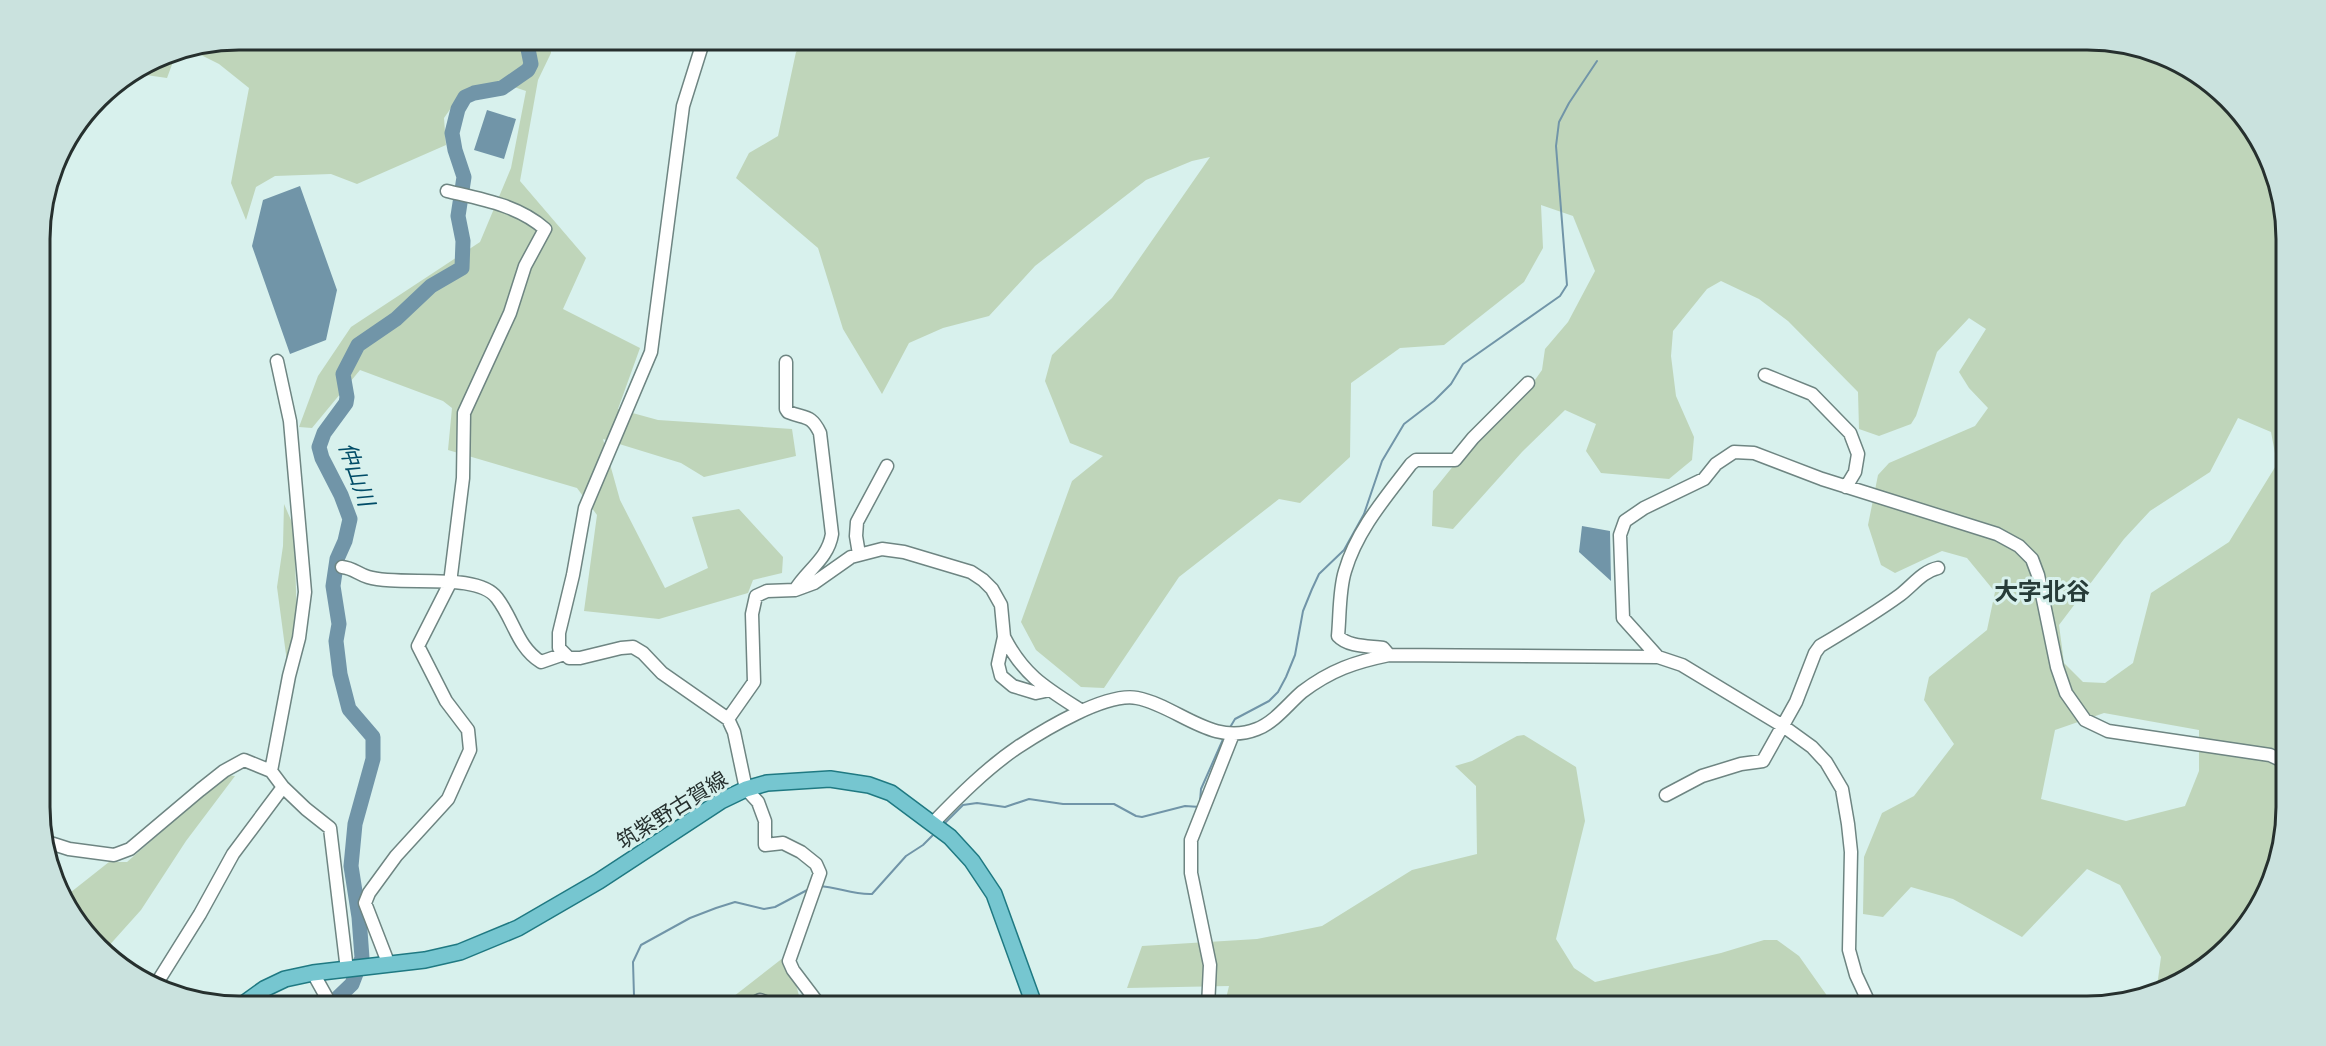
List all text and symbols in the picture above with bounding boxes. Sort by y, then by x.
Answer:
water label: 仲山川 [334,439,381,511]
district label: 大字北谷 [1994,577,2090,606]
street label: 筑紫野古賀線 [612,766,732,854]

